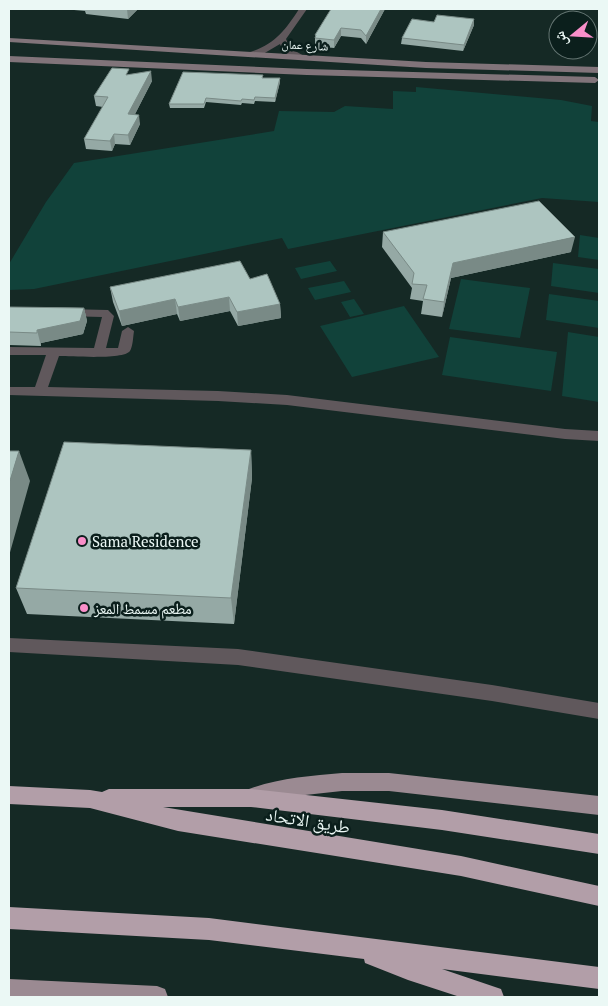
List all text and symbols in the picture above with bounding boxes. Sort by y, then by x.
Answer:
north arrow [548,10,598,60]
text: ش [549,29,571,49]
street label: شارع عمان [281,36,329,55]
place label: Sama Residence [92,531,199,551]
marker: Sama Residence [76,535,88,547]
place label: مطعم مسمط المعز [93,598,192,619]
marker: مطعم مسمط المعز [78,602,90,614]
street label: طريق الاتحاد [264,801,352,839]

